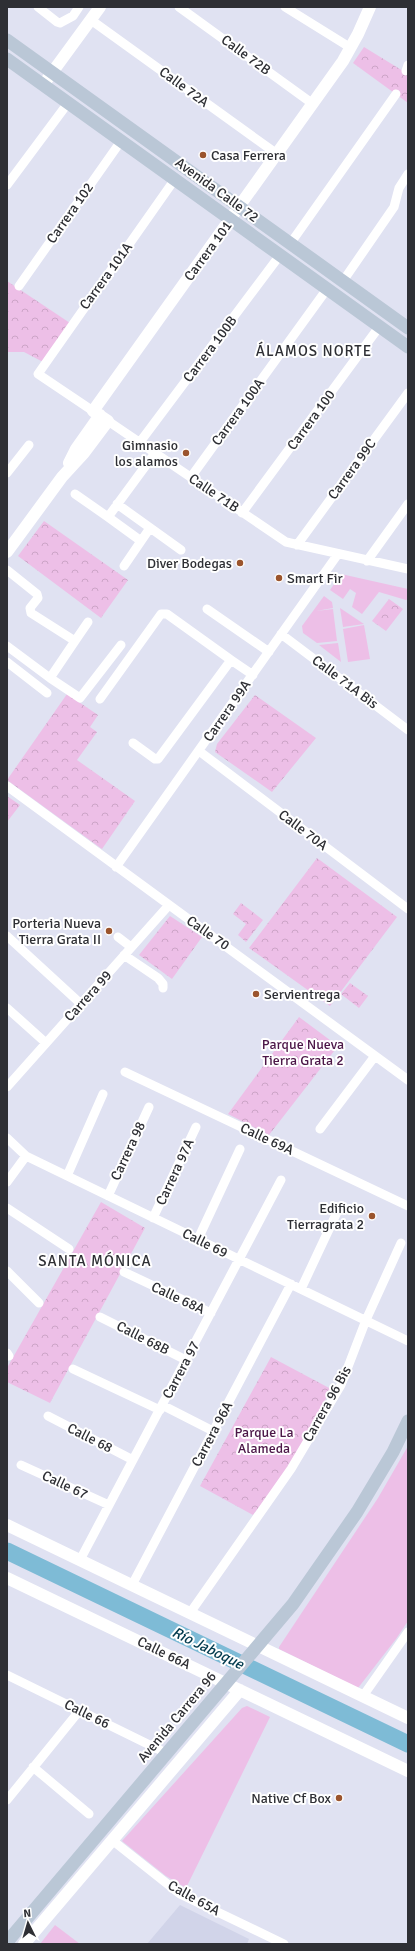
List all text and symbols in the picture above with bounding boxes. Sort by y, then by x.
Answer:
street label: Calle 72B [218,31,274,79]
street label: Calle 72A [156,63,212,111]
place label: Casa Ferrera [211,147,286,164]
marker: Casa Ferrera [198,150,208,160]
street label: Avenida Calle 72 [172,154,262,226]
street label: Carrera 102 [43,179,97,247]
street label: Carrera 101 [180,218,236,284]
street label: Carrera 101A [76,239,136,313]
street label: Carrera 100B [179,312,241,386]
district label: ÁLAMOS NORTE [256,341,372,360]
street label: Carrera 100A [208,375,268,449]
street label: Carrera 100 [283,387,339,453]
street label: Carrera 99C [324,435,380,503]
place label: Gimnasio los alamos [115,437,178,470]
marker: Gimnasio los alamos [181,448,191,458]
street label: Calle 71B [186,470,242,516]
place label: Diver Bodegas [147,555,232,572]
marker: Diver Bodegas [235,558,245,568]
place label: Smart Fir [287,570,344,587]
marker: Smart Fir [274,573,284,583]
street label: Calle 71A Bis [308,652,382,712]
street label: Carrera 99A [200,677,255,745]
street label: Calle 70A [275,806,331,854]
street label: Calle 70 [183,912,233,954]
place label: Porteria Nueva Tierra Grata II [12,915,101,948]
marker: Porteria Nueva Tierra Grata II [104,926,114,936]
street label: Carrera 99 [61,967,115,1025]
place label: Servientrega [264,986,340,1003]
marker: Servientrega [251,989,261,999]
park label: Parque Nueva Tierra Grata 2 [262,1036,344,1069]
street label: Carrera 98 [107,1119,149,1183]
street label: Calle 69A [238,1119,297,1159]
street label: Carrera 97A [152,1136,198,1208]
place label: Edificio Tierragrata 2 [287,1200,364,1233]
marker: Edificio Tierragrata 2 [367,1211,377,1221]
street label: Calle 69 [179,1225,231,1261]
district label: SANTA MÓNICA [38,1251,152,1270]
street label: Calle 68A [149,1278,208,1318]
street label: Calle 68B [114,1317,172,1359]
street label: Carrera 97 [159,1338,203,1402]
street label: Carrera 96 Bis [299,1363,355,1445]
street label: Carrera 96A [188,1398,236,1470]
street label: Calle 68 [64,1419,116,1457]
park label: Parque La Alameda [234,1424,294,1457]
street label: Calle 67 [39,1467,91,1503]
water label: Río Jaboque [169,1623,248,1674]
street label: Calle 66A [135,1633,194,1673]
street label: Avenida Carrera 96 [134,1668,220,1766]
street label: Calle 66 [61,1696,113,1732]
place label: Native Cf Box [251,1790,332,1807]
marker: Native Cf Box [334,1793,344,1803]
street label: Calle 65A [165,1877,223,1920]
north arrow [8,1903,48,1943]
text: N [23,1907,32,1920]

